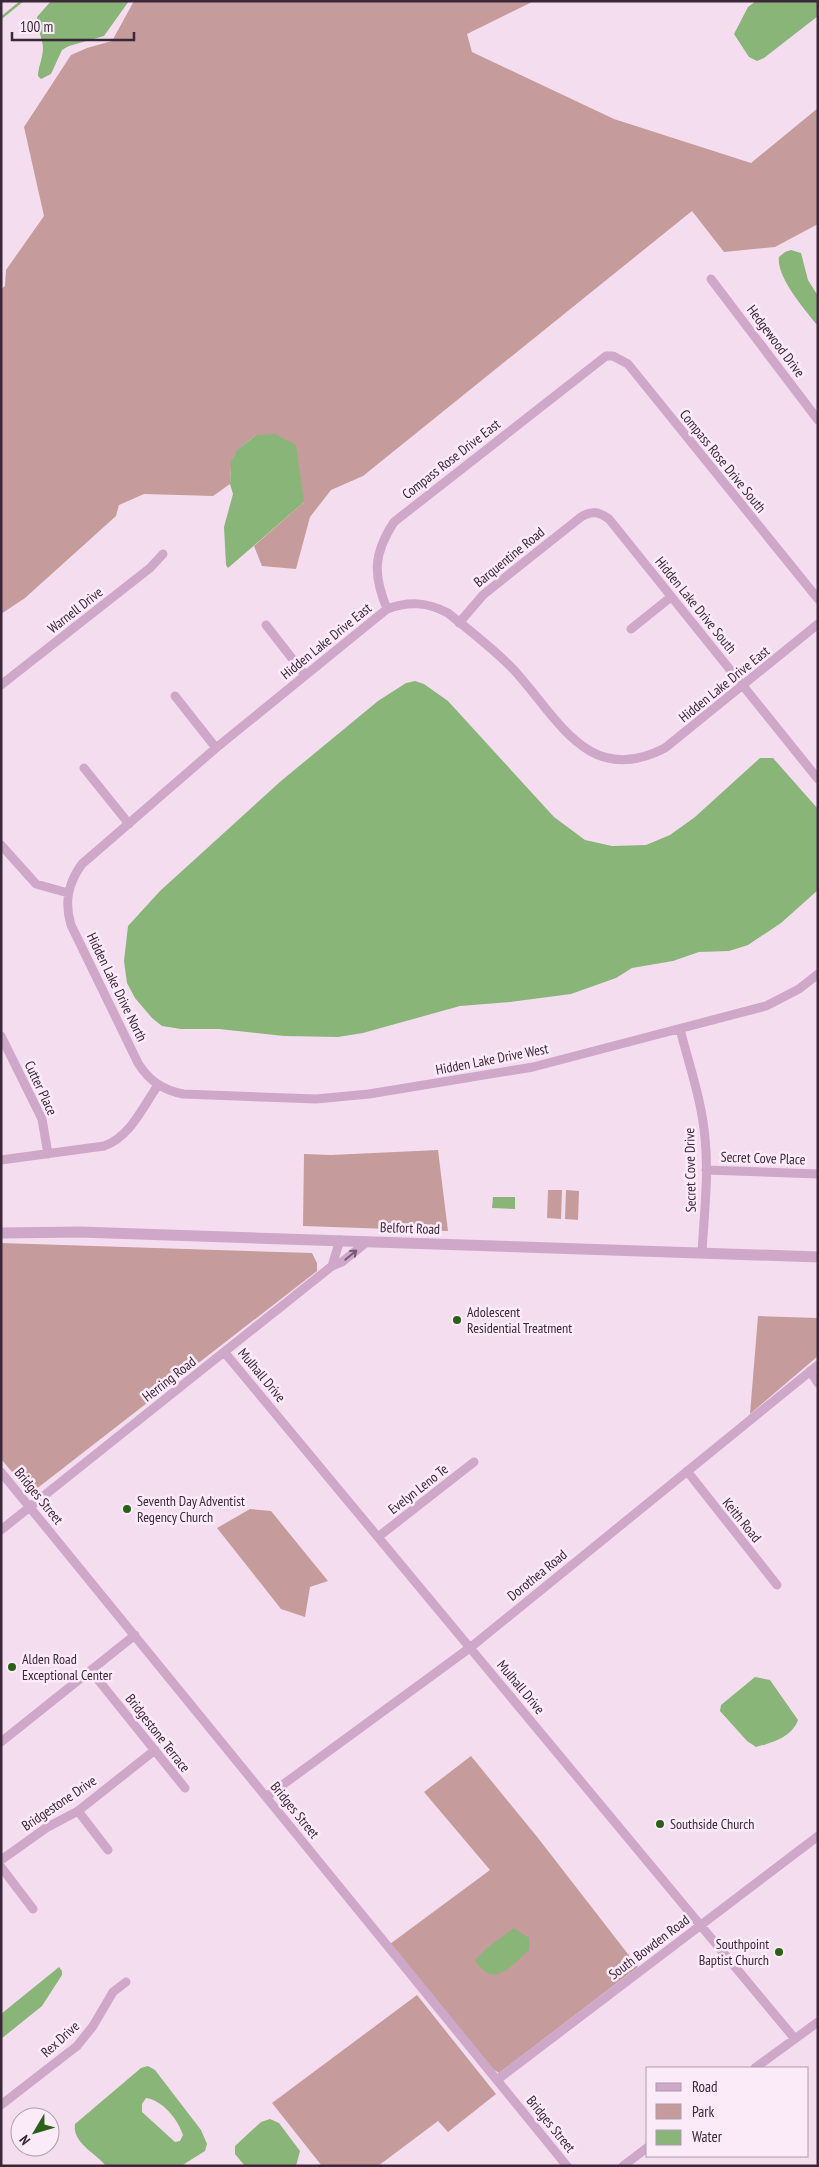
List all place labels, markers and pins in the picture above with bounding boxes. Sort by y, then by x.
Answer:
place label: Adolescent Residential Treatment [467,1303,572,1337]
marker: Adolescent Residential Treatment [451,1314,463,1326]
place label: Seventh Day Adventist Regency Church [137,1492,245,1526]
marker: Seventh Day Adventist Regency Church [121,1503,133,1515]
place label: Alden Road Exceptional Center [22,1650,113,1684]
marker: Alden Road Exceptional Center [6,1661,18,1673]
place label: Southside Church [670,1815,754,1833]
marker: Southside Church [654,1818,666,1830]
place label: Southpoint Baptist Church [699,1935,769,1969]
marker: Southpoint Baptist Church [773,1946,785,1958]

